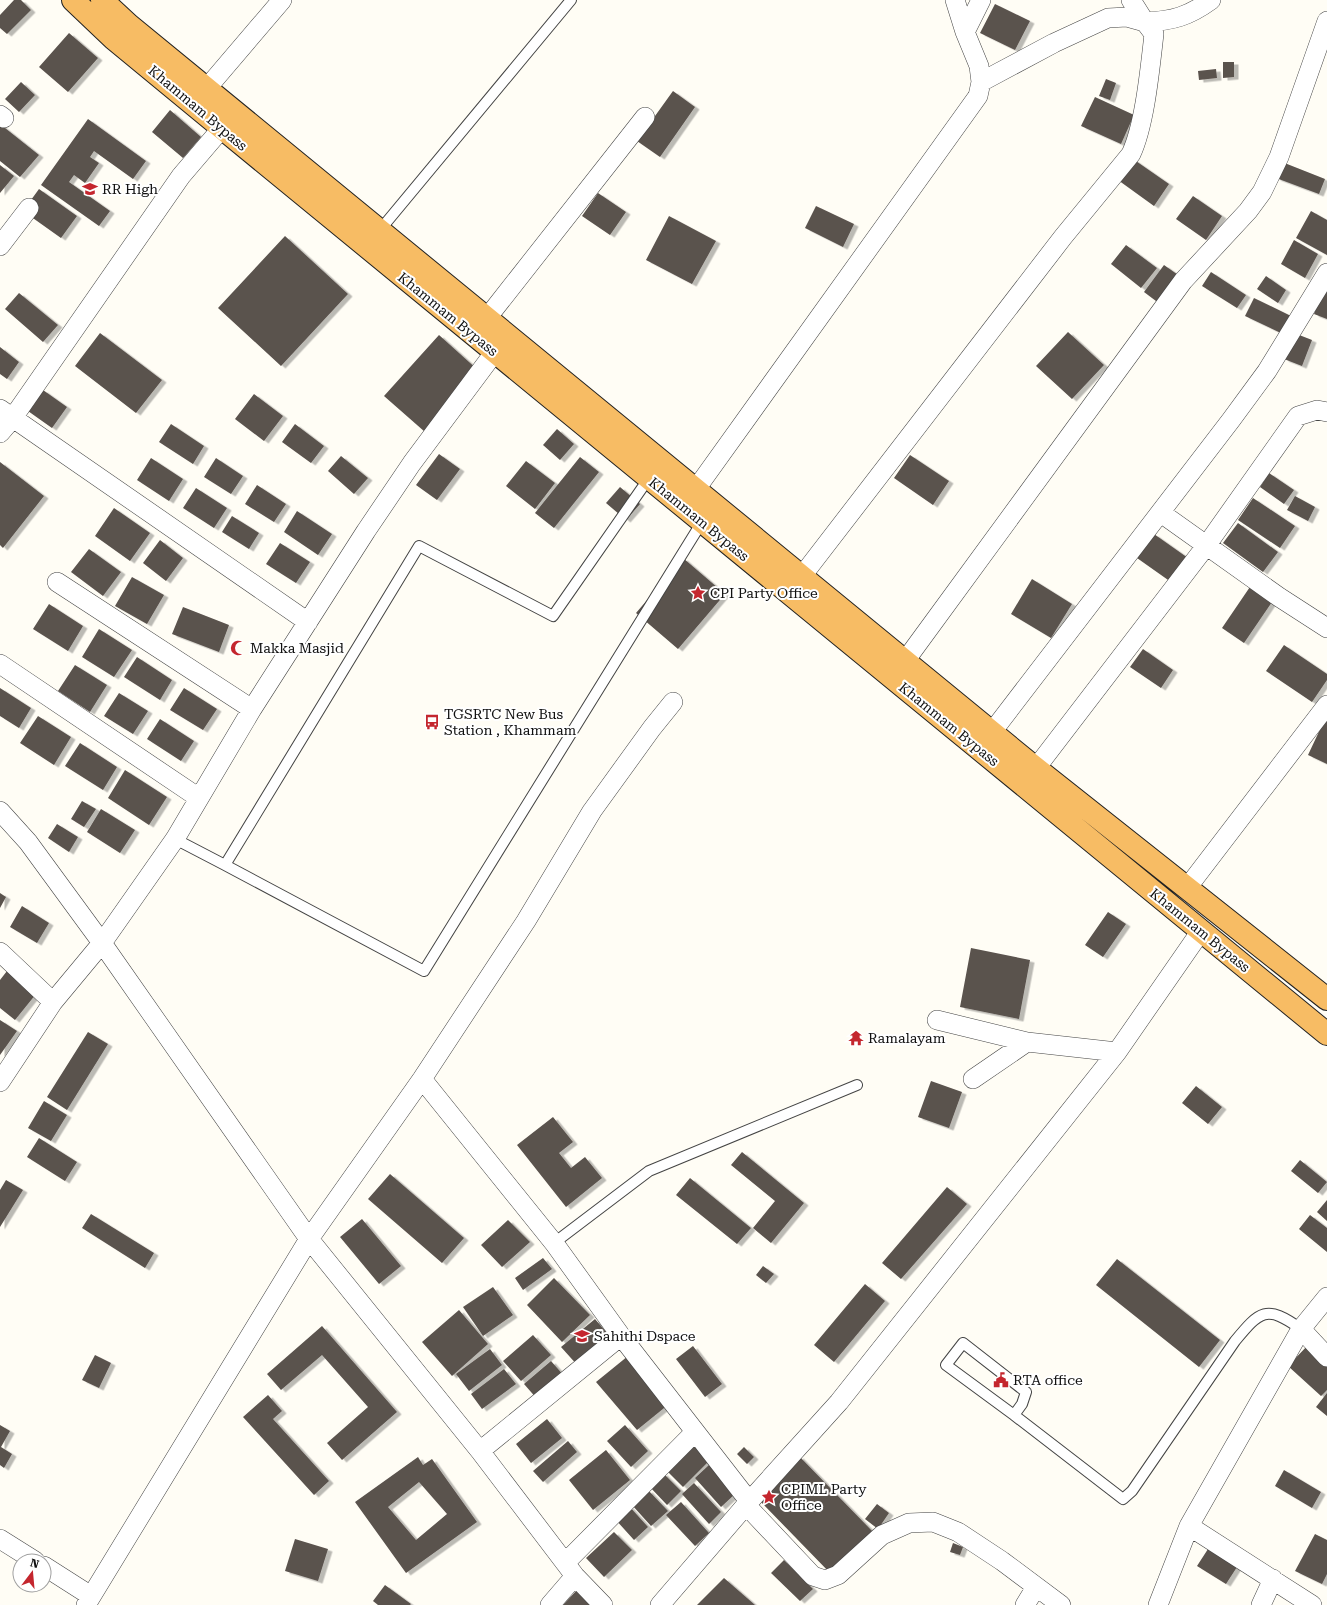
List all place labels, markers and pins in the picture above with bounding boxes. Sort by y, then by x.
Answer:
school or university icon: RR High [81,180,99,198]
place label: RR High [102,181,158,197]
place icon: CPI Party Office [689,584,707,602]
place label: CPI Party Office [710,585,818,601]
mosque icon: Makka Masjid [229,639,247,657]
place label: Makka Masjid [250,640,344,656]
place label: TGSRTC New Bus Station , Khammam [444,706,576,738]
bus stop icon: TGSRTC New Bus Station , Khammam [423,713,441,731]
temple icon: Ramalayam [847,1029,865,1047]
place label: Ramalayam [868,1030,946,1046]
school or university icon: Sahithi Dspace [573,1327,591,1345]
place label: Sahithi Dspace [594,1328,696,1344]
public building icon: RTA office [992,1371,1010,1389]
place label: RTA office [1013,1372,1083,1388]
place label: CPIML Party Office [781,1481,867,1513]
place icon: CPIML Party Office [760,1488,778,1506]

